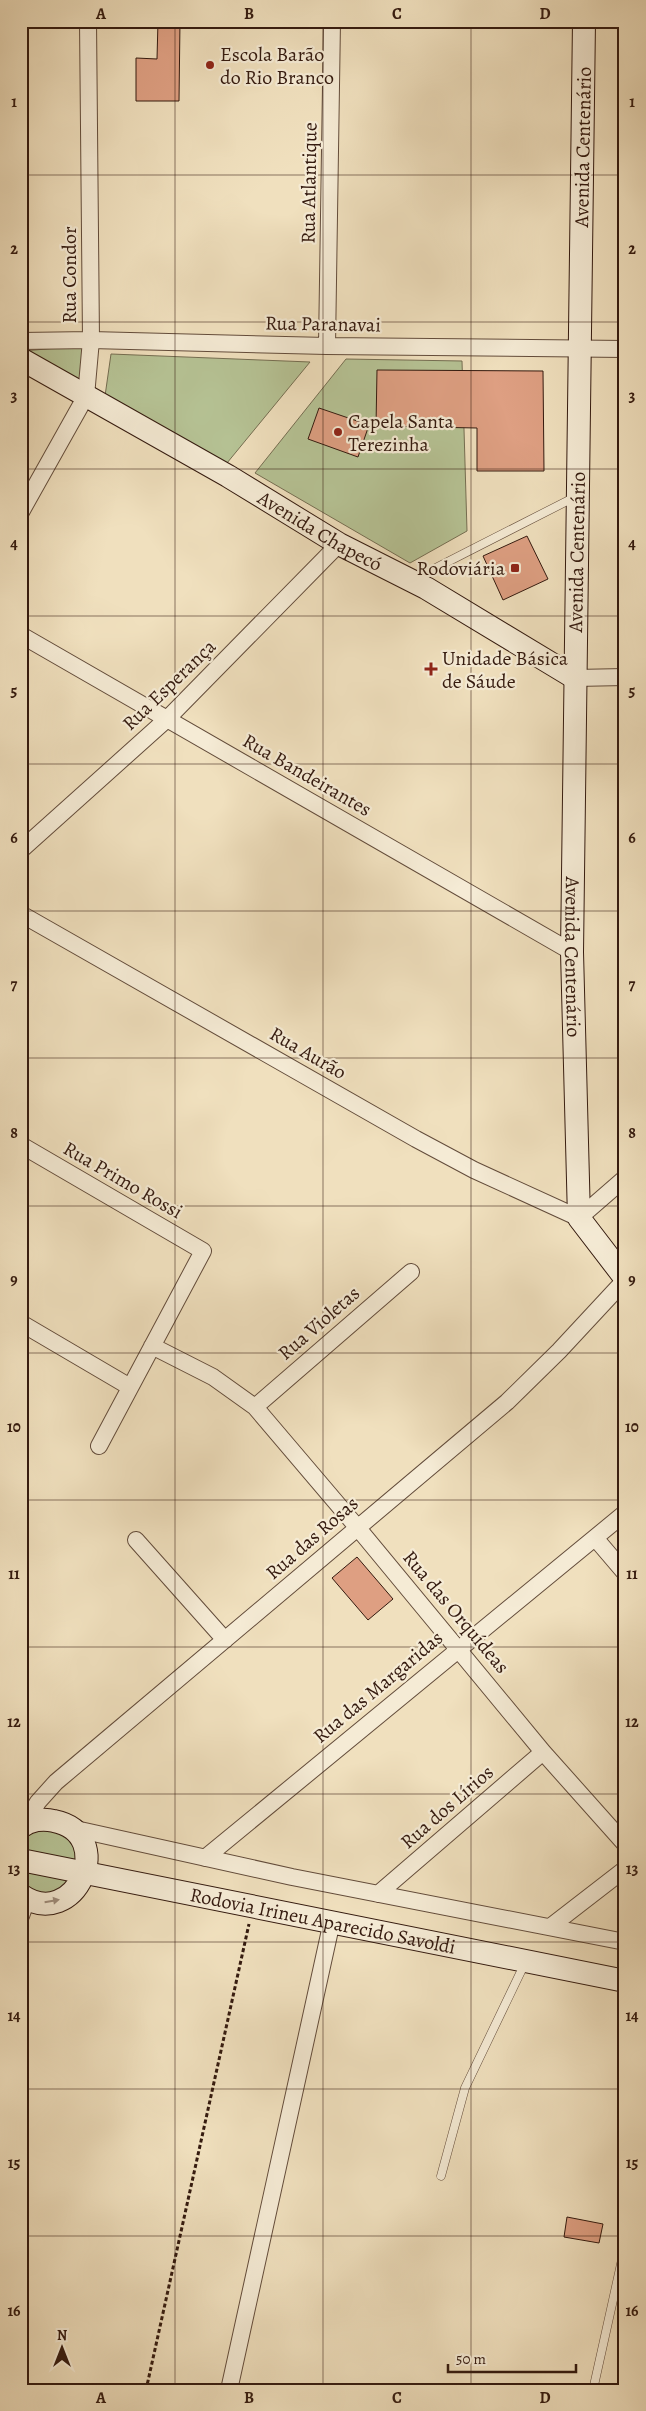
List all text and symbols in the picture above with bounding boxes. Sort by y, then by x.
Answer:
text: A [95,3,107,25]
text: B [244,3,254,25]
text: C [392,3,402,25]
text: D [539,3,551,25]
place label: Escola Barão do Rio Branco [220,41,334,91]
marker: Escola Barão do Rio Branco [204,59,216,71]
street label: Avenida Centenário [568,66,598,229]
text: 1 [11,91,17,113]
text: 1 [629,91,635,113]
street label: Rua Atlantique [294,122,324,244]
street label: Rua Condor [56,226,83,324]
text: 2 [10,238,18,260]
text: 2 [628,238,636,260]
street label: Rua Paranavai [265,309,381,339]
text: 3 [11,385,18,407]
text: 3 [629,385,636,407]
place label: Capela Santa Terezinha [348,408,455,458]
marker: Capela Santa Terezinha [332,426,344,438]
street label: Avenida Centenário [562,471,592,634]
street label: Avenida Chapecó [252,483,387,577]
text: 4 [10,533,18,555]
text: 4 [628,533,636,555]
place label: Rodoviária [417,555,506,582]
marker: Rodoviária [509,562,521,574]
street label: Rua Esperança [116,633,222,737]
place label: Unidade Básica de Sáude [442,645,569,695]
marker: Unidade Básica de Sáude [424,662,438,676]
text: 5 [11,680,18,702]
text: 5 [629,680,636,702]
street label: Rua Bandeirantes [238,727,376,823]
text: 6 [10,827,18,849]
text: 6 [628,827,636,849]
street label: Avenida Centenário [558,875,588,1038]
text: 7 [11,974,18,996]
text: 7 [629,974,636,996]
street label: Rua Aurão [265,1020,351,1086]
text: 8 [10,1122,18,1144]
text: 8 [628,1122,636,1144]
street label: Rua Primo Rossi [58,1135,188,1225]
text: 9 [10,1269,18,1291]
text: 9 [628,1269,636,1291]
street label: Rua Violetas [272,1280,366,1366]
text: 10 [7,1416,21,1438]
text: 10 [625,1416,639,1438]
street label: Rua das Rosas [260,1490,364,1586]
street label: Rua das Orquídeas [397,1545,515,1679]
text: 11 [8,1563,20,1585]
text: 11 [626,1563,638,1585]
street label: Rua das Margaridas [307,1625,449,1749]
text: 12 [7,1711,21,1733]
text: 12 [625,1711,639,1733]
street label: Rua dos Lírios [395,1759,499,1855]
text: 13 [8,1858,20,1880]
text: 13 [626,1858,638,1880]
street label: Rodovia Irineu Aparecido Savoldi [188,1881,458,1960]
one-way arrow [44,1896,60,1904]
text: 14 [7,2005,21,2027]
text: 14 [625,2005,639,2027]
text: 15 [8,2152,20,2174]
text: 15 [626,2152,638,2174]
text: 16 [7,2300,21,2322]
text: 16 [625,2300,639,2322]
north arrow [38,2324,88,2374]
text: N [57,2326,67,2345]
scale bar [448,2341,576,2373]
text: 50 m [456,2349,486,2369]
text: A [95,2387,107,2409]
text: B [244,2387,254,2409]
text: C [392,2387,402,2409]
text: D [539,2387,551,2409]

